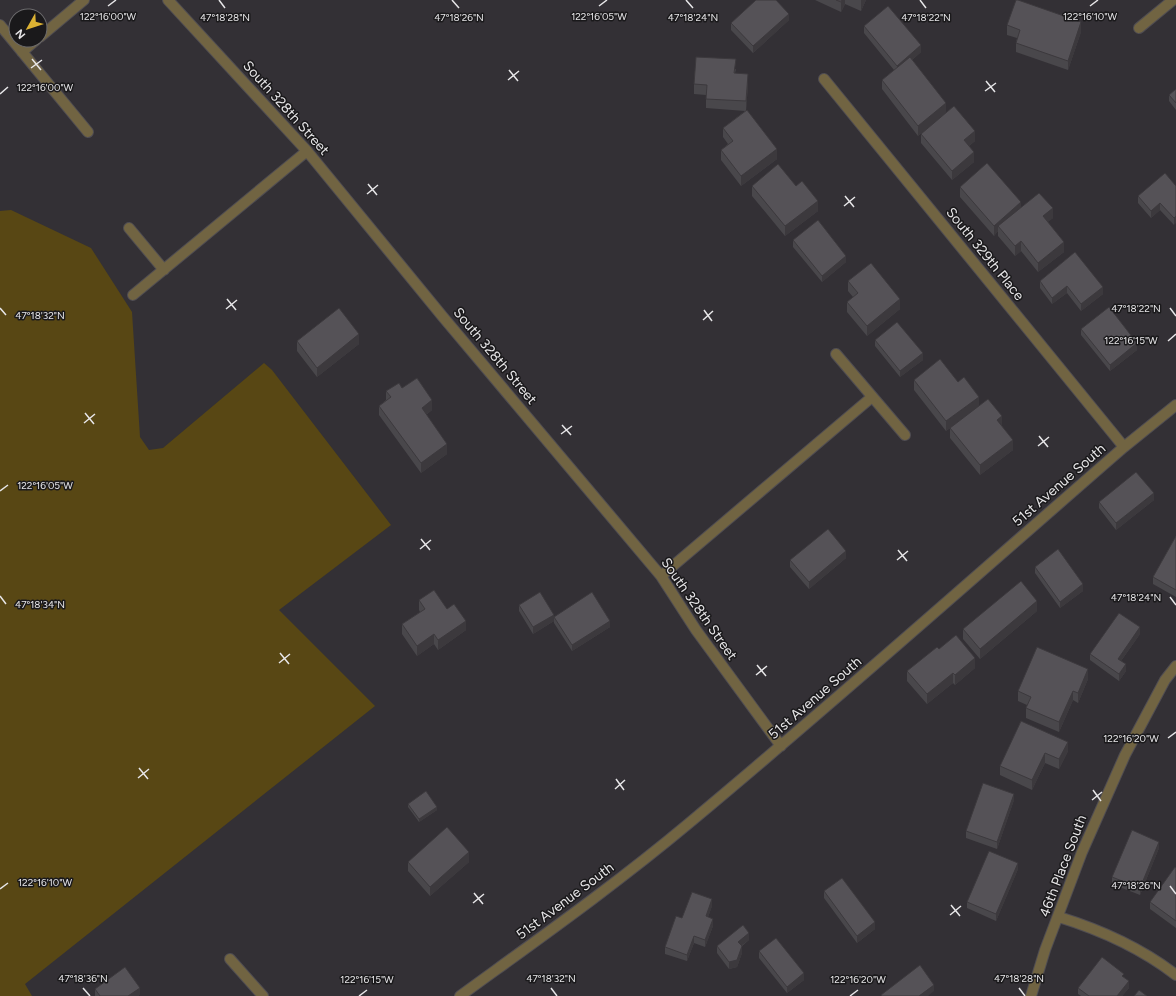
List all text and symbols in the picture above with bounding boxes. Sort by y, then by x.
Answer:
north arrow [8,8,48,48]
text: 122°16'00"W [80,10,137,23]
text: 122°16'05"W [571,10,627,23]
text: 122°16'10"W [1063,10,1117,23]
text: 47°18'28"N [200,11,250,24]
text: 47°18'26"N [434,11,484,24]
text: 47°18'24"N [668,11,718,24]
text: 47°18'22"N [901,11,951,24]
text: N [13,27,28,41]
street label: South 328th Street [239,57,333,159]
text: 122°16'00"W [17,81,74,94]
street label: South 329th Place [942,204,1028,304]
text: 47°18'22"N [1111,302,1161,315]
street label: South 328th Street [450,304,540,408]
text: 47°18'32"N [15,309,65,322]
text: 122°16'15"W [1104,334,1158,347]
street label: 51st Avenue South [1009,440,1109,530]
text: 122°16'05"W [17,479,73,492]
street label: South 328th Street [657,555,741,663]
text: 47°18'24"N [1111,591,1161,604]
text: 47°18'34"N [15,598,65,611]
street label: 51st Avenue South [765,653,865,743]
text: 122°16'20"W [1103,732,1159,745]
street label: 46th Place South [1036,812,1090,919]
street label: 51st Avenue South [513,859,617,943]
text: 122°16'10"W [18,876,72,889]
text: 47°18'26"N [1111,879,1161,892]
text: 47°18'36"N [58,972,108,985]
text: 47°18'32"N [526,972,576,985]
text: 47°18'28"N [994,972,1044,985]
text: 122°16'15"W [340,973,394,986]
text: 122°16'20"W [830,973,886,986]

